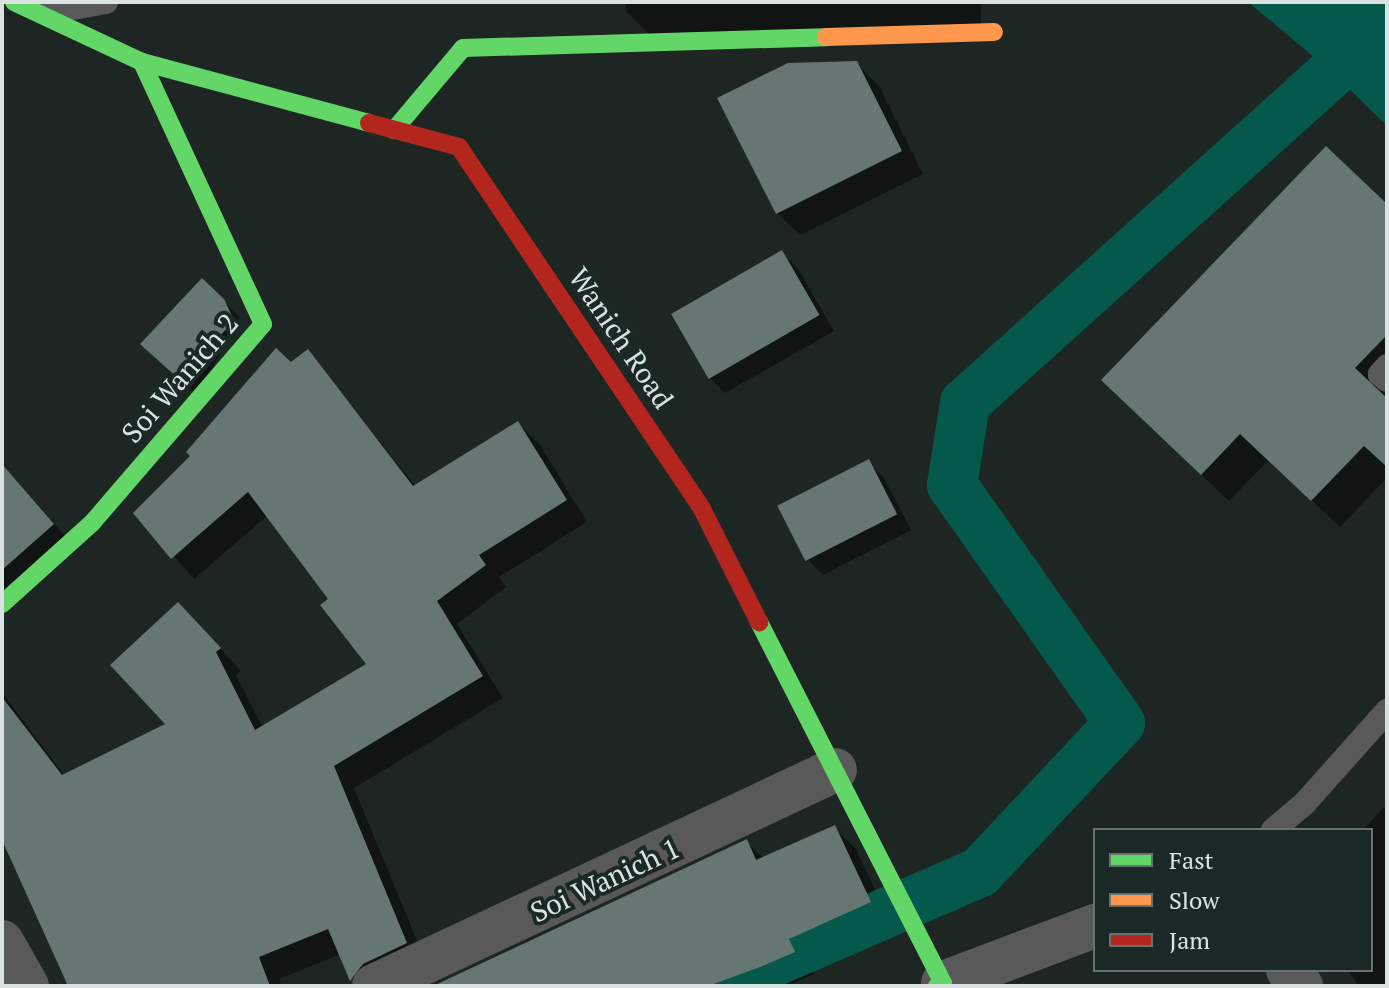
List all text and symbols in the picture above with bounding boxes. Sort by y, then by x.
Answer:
street label: Wanich Road [562,261,680,415]
street label: Soi Wanich 2 [115,306,245,450]
legend [1093,828,1373,972]
street label: Soi Wanich 1 [525,831,685,929]
text: Fast [1169,844,1213,876]
text: Slow [1169,884,1220,916]
text: Jam [1169,924,1210,956]

